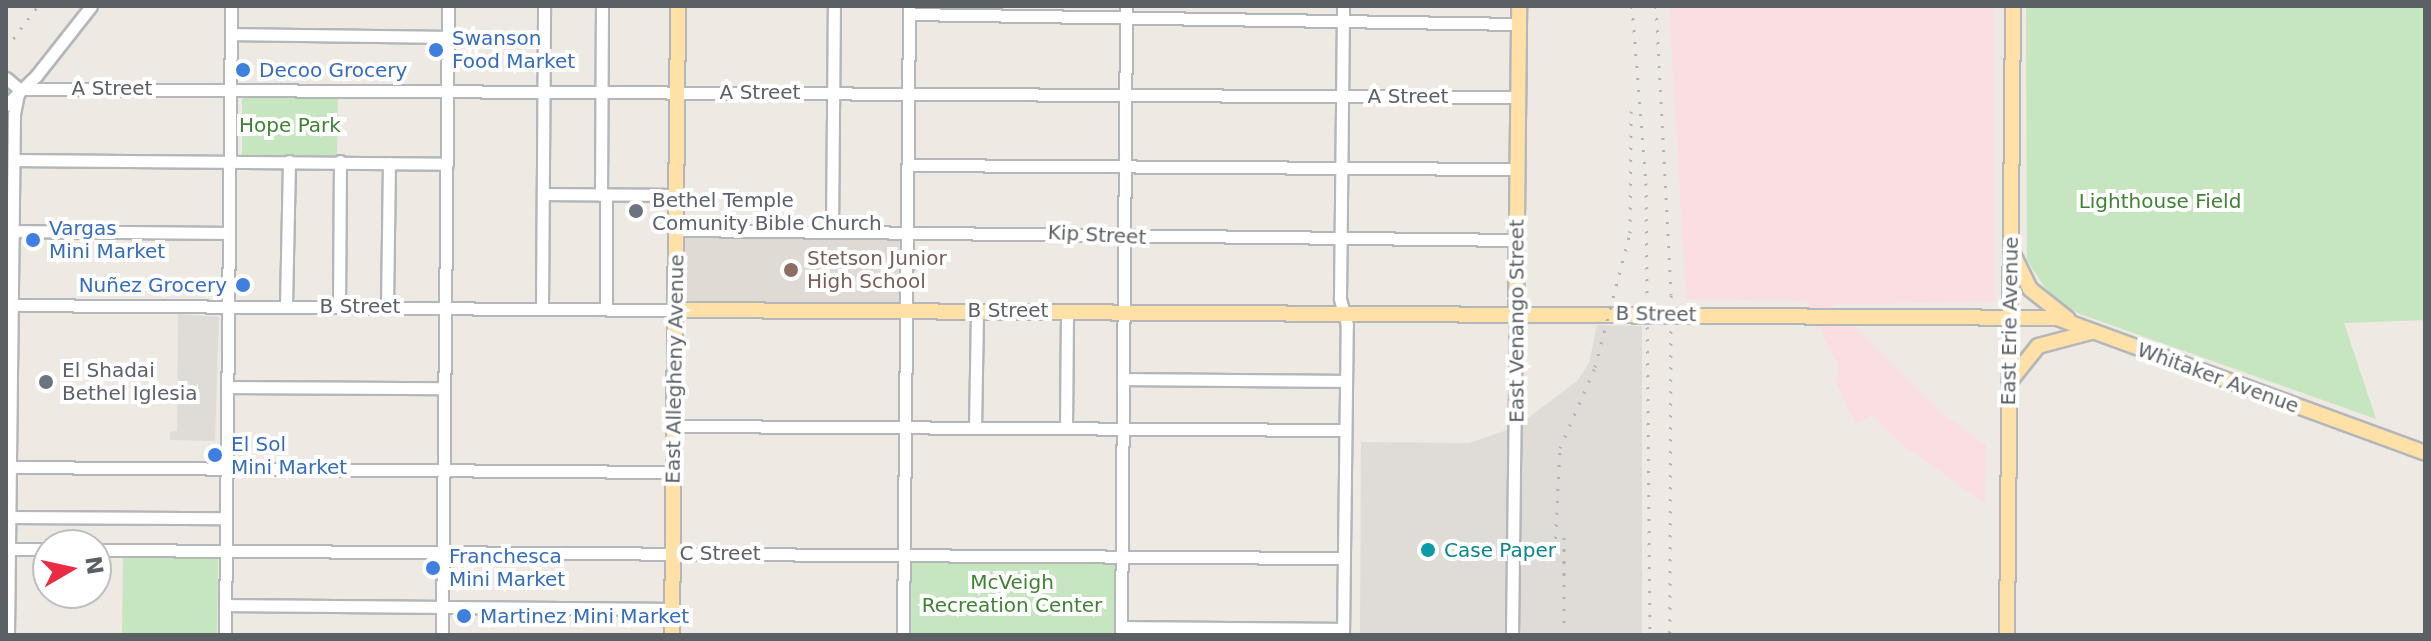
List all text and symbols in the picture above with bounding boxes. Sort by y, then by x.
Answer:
place label: Swanson Food Market [452,26,575,73]
marker: Swanson Food Market [427,41,445,59]
place label: Decoo Grocery [259,58,407,82]
marker: Decoo Grocery [234,61,252,79]
street label: A Street [72,76,152,100]
street label: A Street [720,80,800,104]
street label: A Street [1368,84,1448,108]
park label: Hope Park [239,113,341,137]
place label: Bethel Temple Comunity Bible Church [652,188,882,235]
park label: Lighthouse Field [2079,189,2241,213]
marker: Bethel Temple Comunity Bible Church [627,202,645,220]
place label: Vargas Mini Market [49,216,165,263]
street label: East Venango Street [1505,219,1529,423]
street label: Kip Street [1047,220,1147,250]
marker: Vargas Mini Market [24,231,42,249]
street label: East Erie Avenue [1997,236,2023,406]
place label: Stetson Junior High School [807,246,947,293]
street label: East Allegheny Avenue [661,254,689,484]
marker: Stetson Junior High School [782,261,800,279]
place label: Nuñez Grocery [79,273,227,297]
marker: Nuñez Grocery [234,276,252,294]
street label: B Street [320,294,400,318]
street label: B Street [968,298,1048,322]
street label: B Street [1615,301,1697,327]
street label: Whitaker Avenue [2134,338,2302,418]
place label: El Shadai Bethel Iglesia [62,358,197,405]
marker: El Shadai Bethel Iglesia [37,373,55,391]
place label: El Sol Mini Market [231,432,347,479]
marker: El Sol Mini Market [206,446,224,464]
north arrow [32,529,112,609]
place label: Case Paper [1444,538,1556,562]
street label: C Street [679,541,761,565]
marker: Case Paper [1419,541,1437,559]
place label: Franchesca Mini Market [449,544,565,591]
text: N [80,554,108,577]
marker: Franchesca Mini Market [424,559,442,577]
park label: McVeigh Recreation Center [922,571,1102,618]
place label: Martinez Mini Market [480,604,689,628]
marker: Martinez Mini Market [455,607,473,625]

